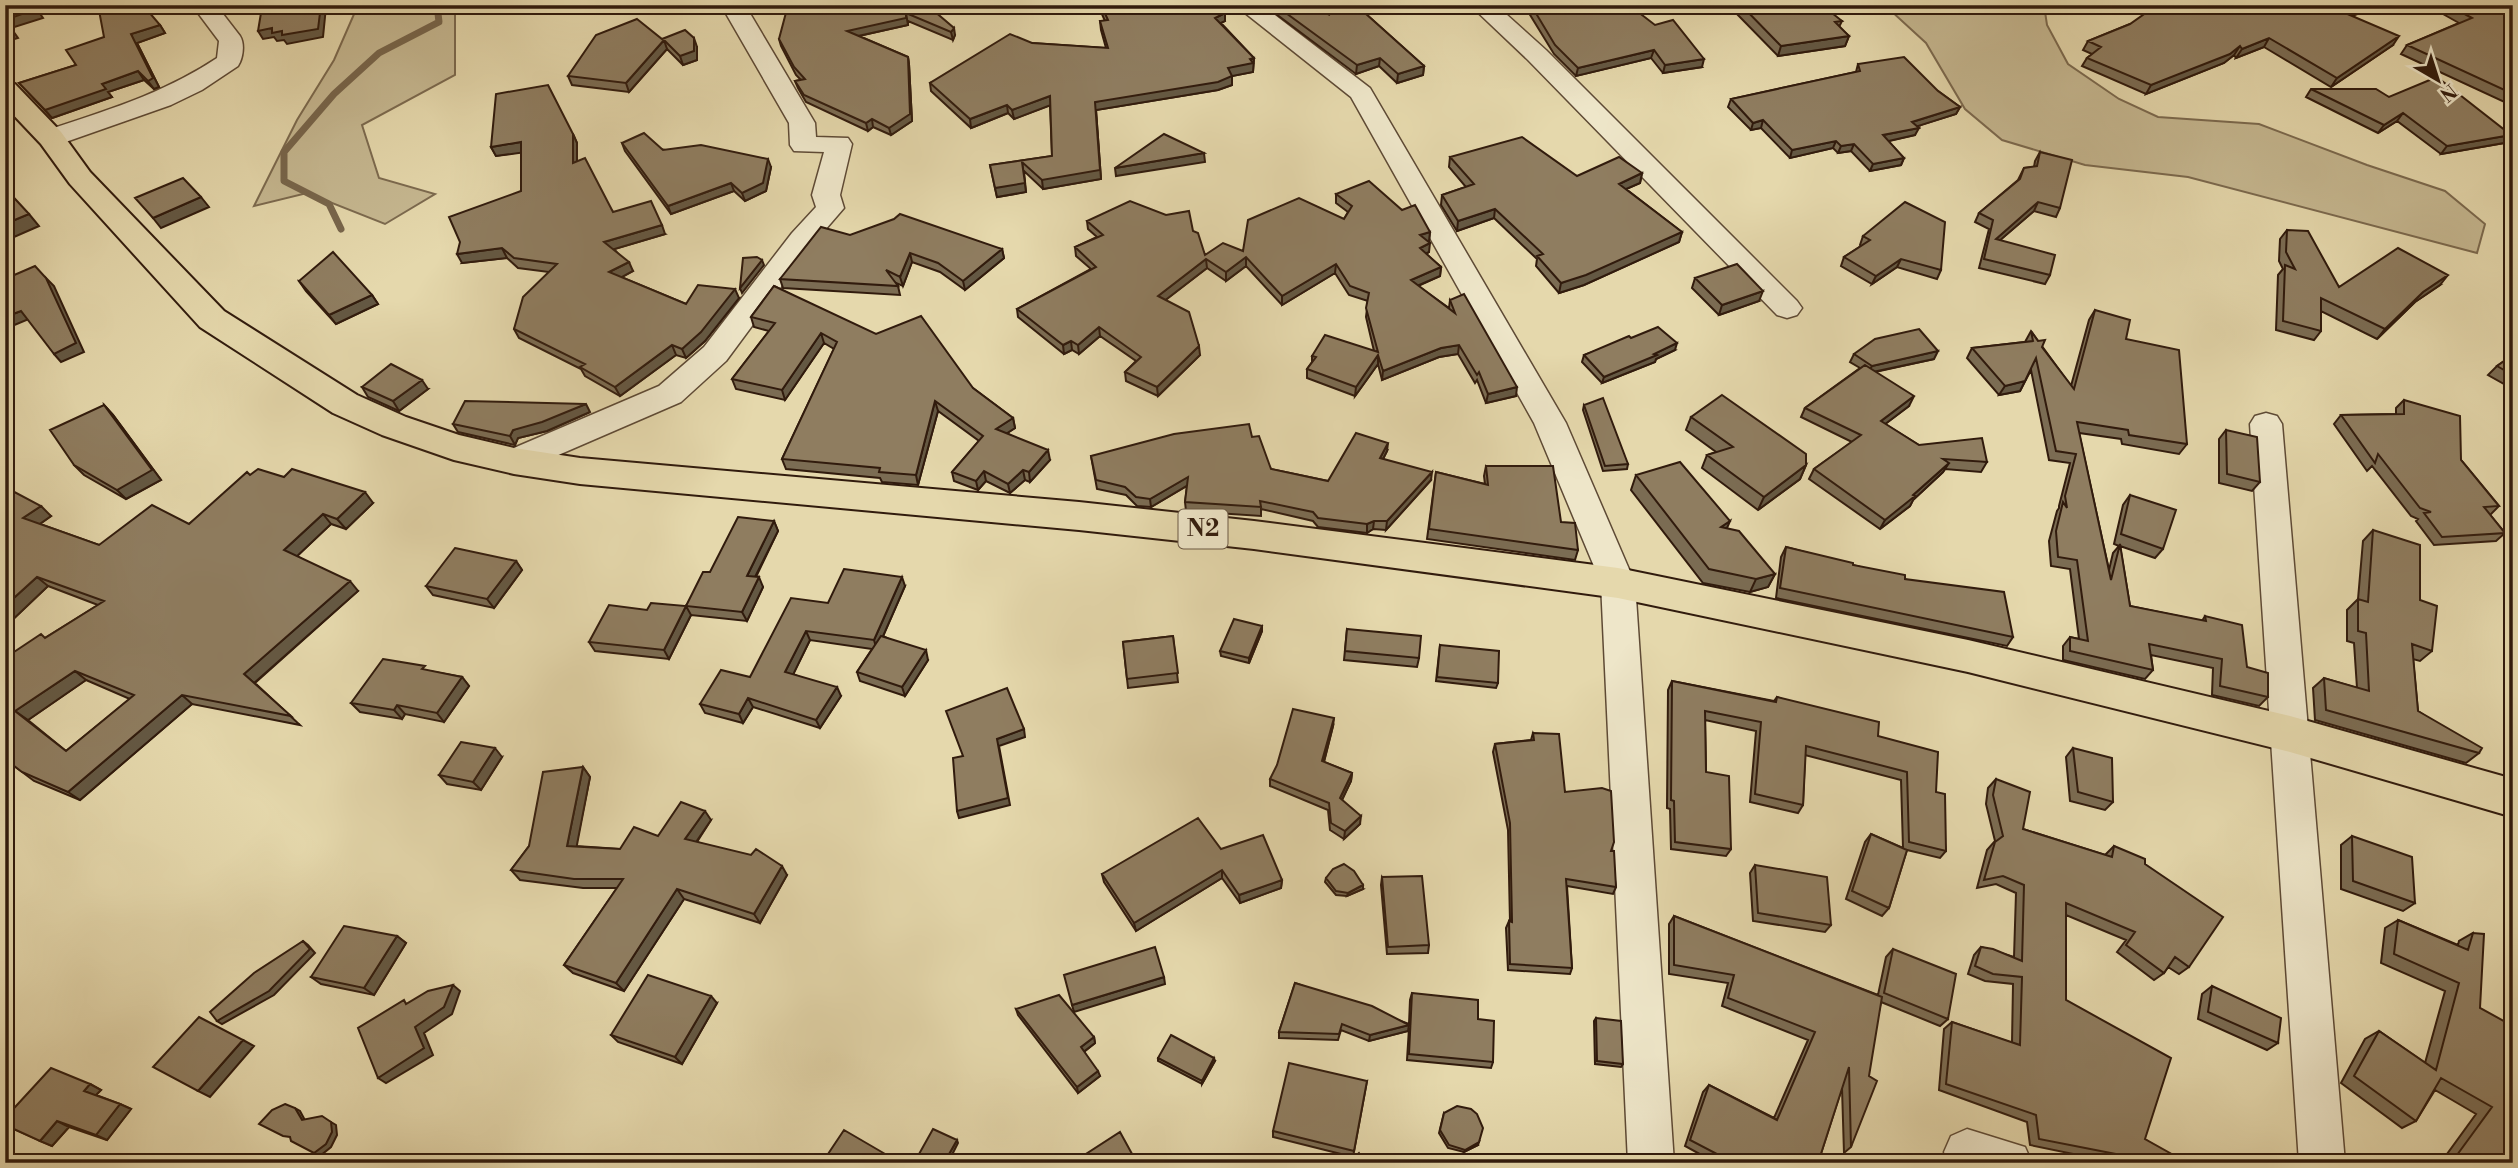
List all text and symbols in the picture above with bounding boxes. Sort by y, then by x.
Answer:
north arrow [2402,46,2472,116]
text: N [2435,78,2461,106]
road number: N2 [1178,509,1228,548]

